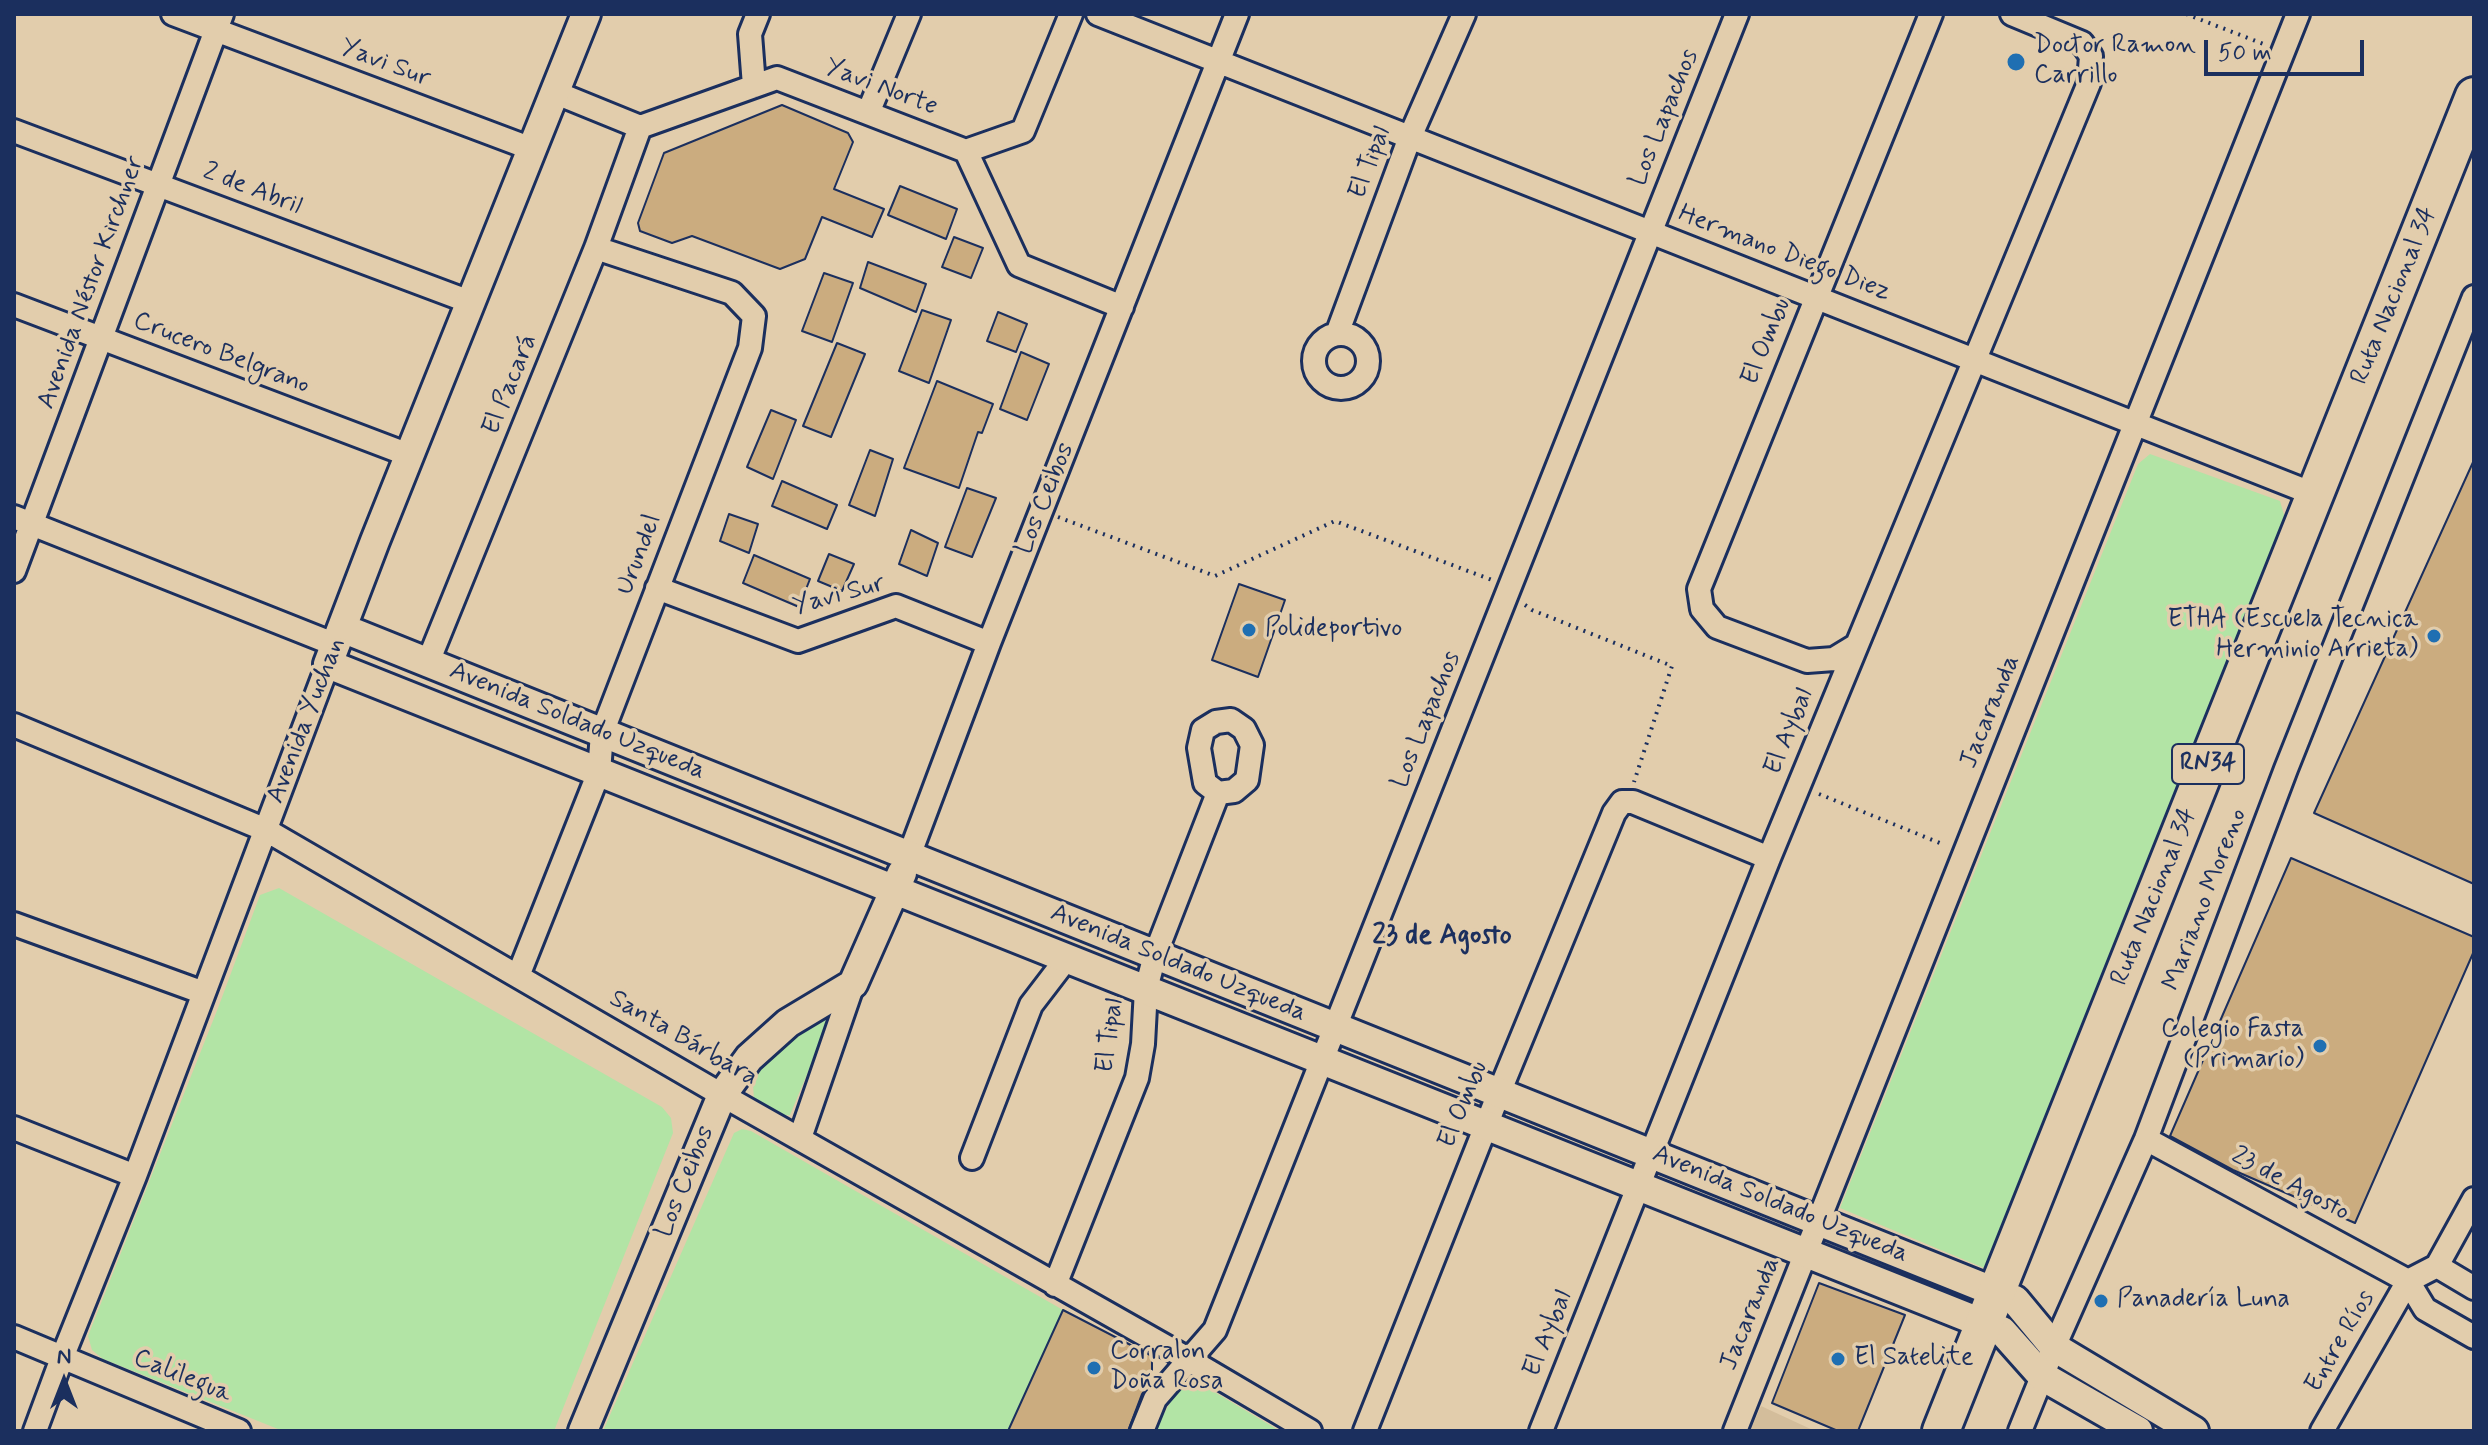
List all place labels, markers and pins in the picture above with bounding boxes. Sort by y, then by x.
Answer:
place label: Doctor Ramon Carrillo [2034,31,2196,92]
marker: Doctor Ramon Carrillo [2005,51,2027,73]
place label: ETHA (Escuela Tecnica Herminio Arrieta) [2167,605,2418,666]
place label: Polideportivo [1265,614,1402,646]
marker: Polideportivo [1240,621,1258,639]
marker: ETHA (Escuela Tecnica Herminio Arrieta) [2425,627,2443,645]
place label: Colegio Fasta (Primario) [2161,1015,2304,1076]
marker: Colegio Fasta (Primario) [2311,1037,2329,1055]
place label: Panadería Luna [2117,1285,2290,1317]
marker: Panadería Luna [2092,1292,2110,1310]
place label: Corralon Doña Rosa [1110,1337,1224,1398]
place label: El Satelite [1854,1343,1974,1375]
marker: El Satelite [1829,1350,1847,1368]
marker: Corralon Doña Rosa [1085,1359,1103,1377]

